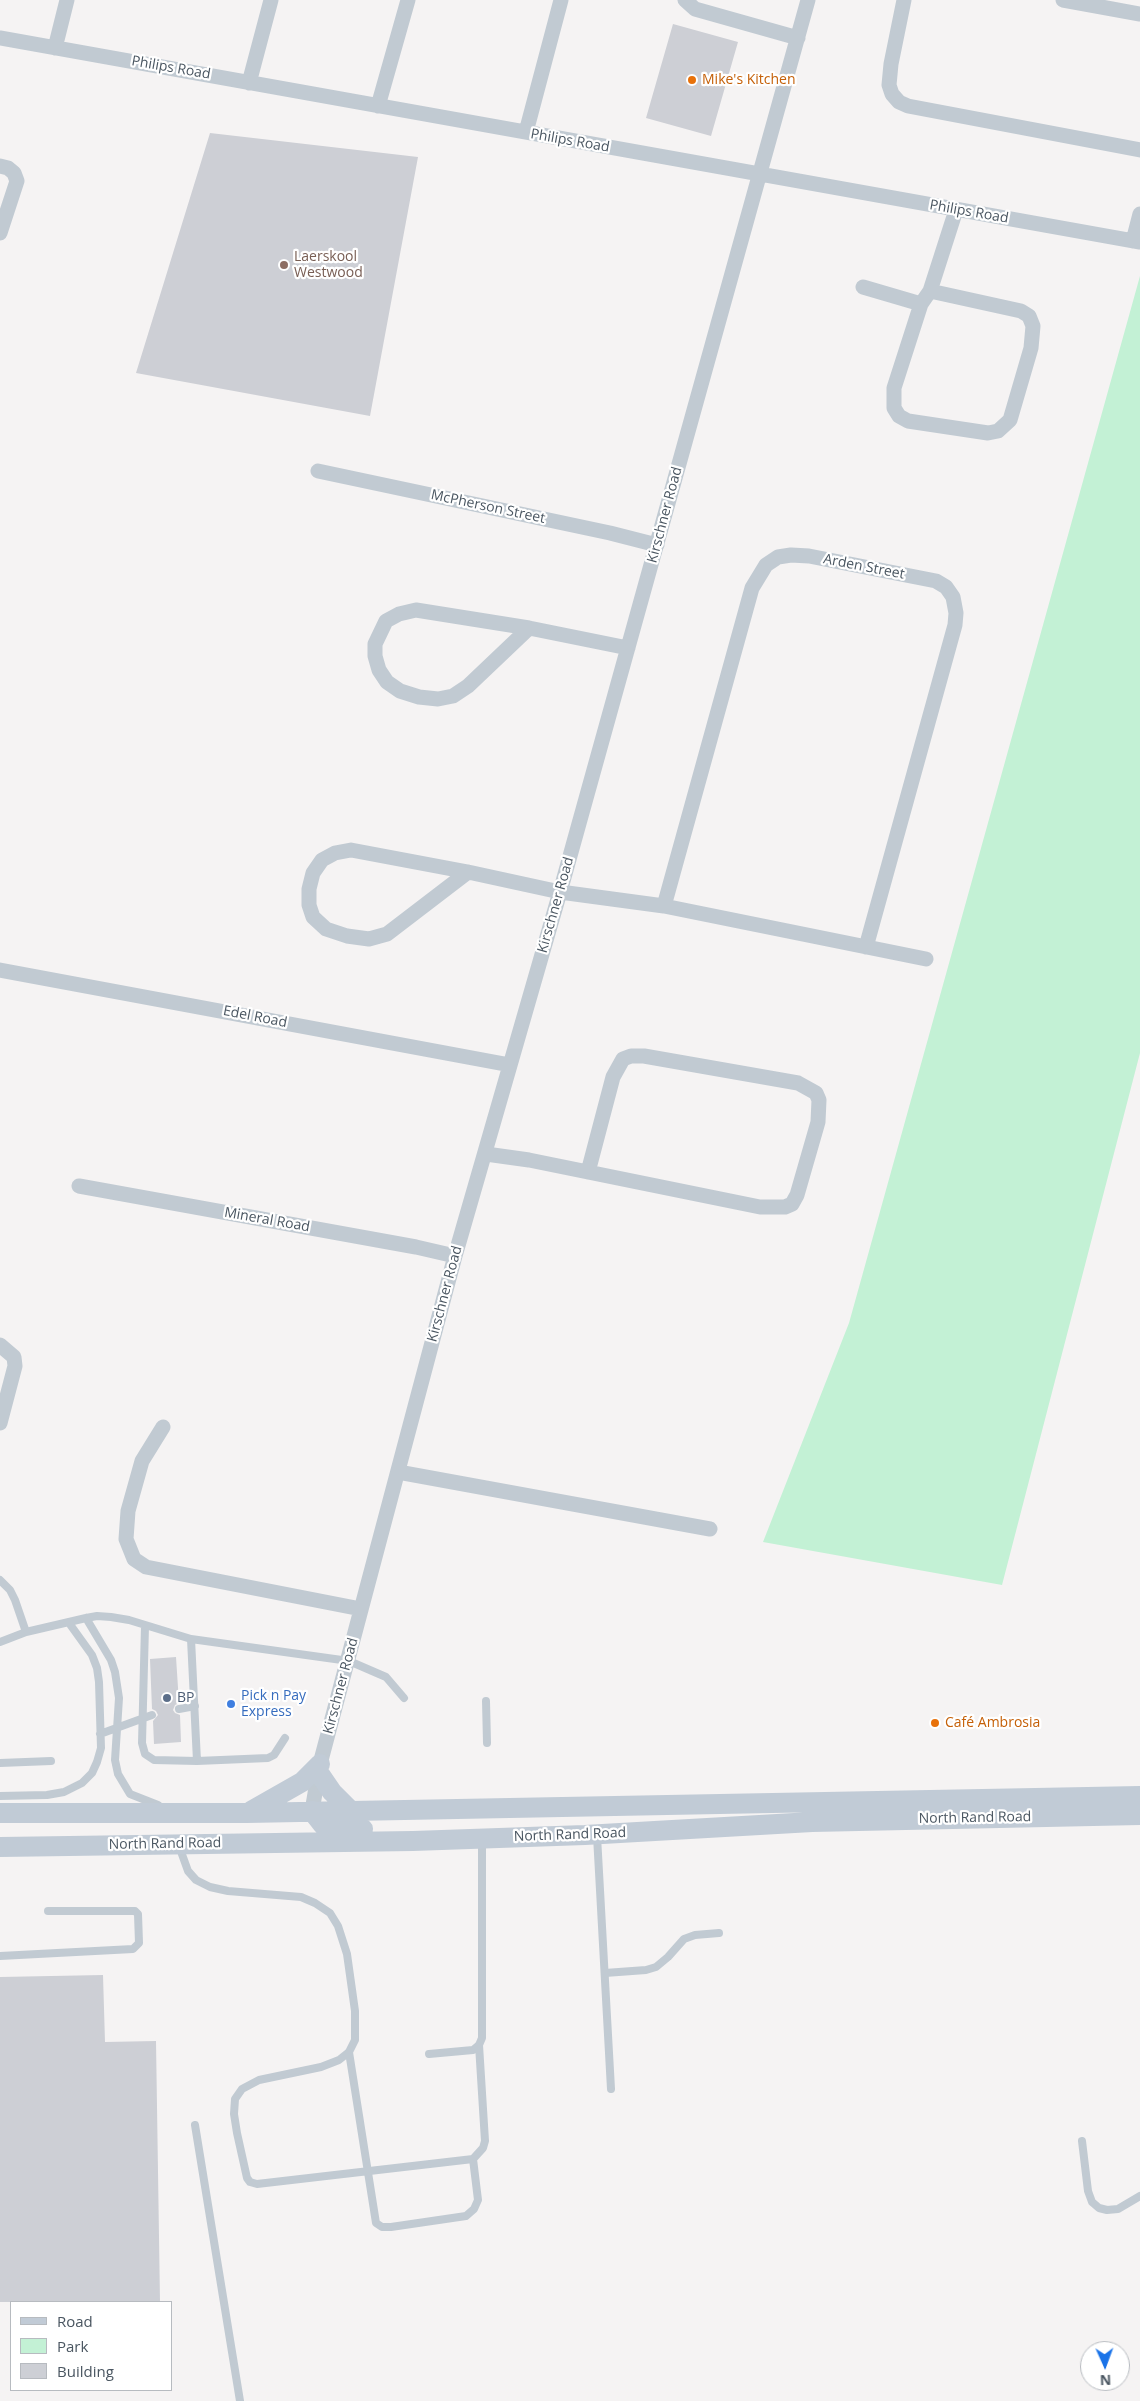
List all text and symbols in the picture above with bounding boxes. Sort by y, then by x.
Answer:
street label: Philips Road [130,53,212,83]
place label: Mike's Kitchen [702,72,796,88]
marker: Mike's Kitchen [686,74,698,86]
street label: Philips Road [529,126,611,156]
street label: Philips Road [928,197,1010,227]
place label: Laerskool Westwood [294,249,363,282]
marker: Laerskool Westwood [278,259,290,271]
street label: Kirschner Road [644,465,686,565]
street label: McPherson Street [429,487,547,527]
street label: Arden Street [822,551,906,583]
street label: Kirschner Road [534,855,578,955]
street label: Edel Road [222,1003,288,1031]
street label: Mineral Road [223,1204,311,1236]
street label: Kirschner Road [424,1244,466,1344]
street label: Kirschner Road [320,1636,362,1736]
place label: Pick n Pay Express [241,1688,306,1720]
place label: BP [177,1690,194,1706]
marker: BP [161,1692,173,1704]
marker: Pick n Pay Express [225,1698,237,1710]
place label: Café Ambrosia [945,1715,1040,1731]
marker: Café Ambrosia [929,1717,941,1729]
street label: North Rand Road [919,1809,1031,1827]
street label: North Rand Road [513,1825,627,1845]
street label: North Rand Road [109,1835,221,1853]
legend [10,2301,172,2391]
text: Road [57,2311,93,2331]
text: Park [57,2336,88,2356]
north arrow [1080,2341,1130,2391]
text: Building [57,2361,114,2381]
text: N [1099,2371,1112,2390]

